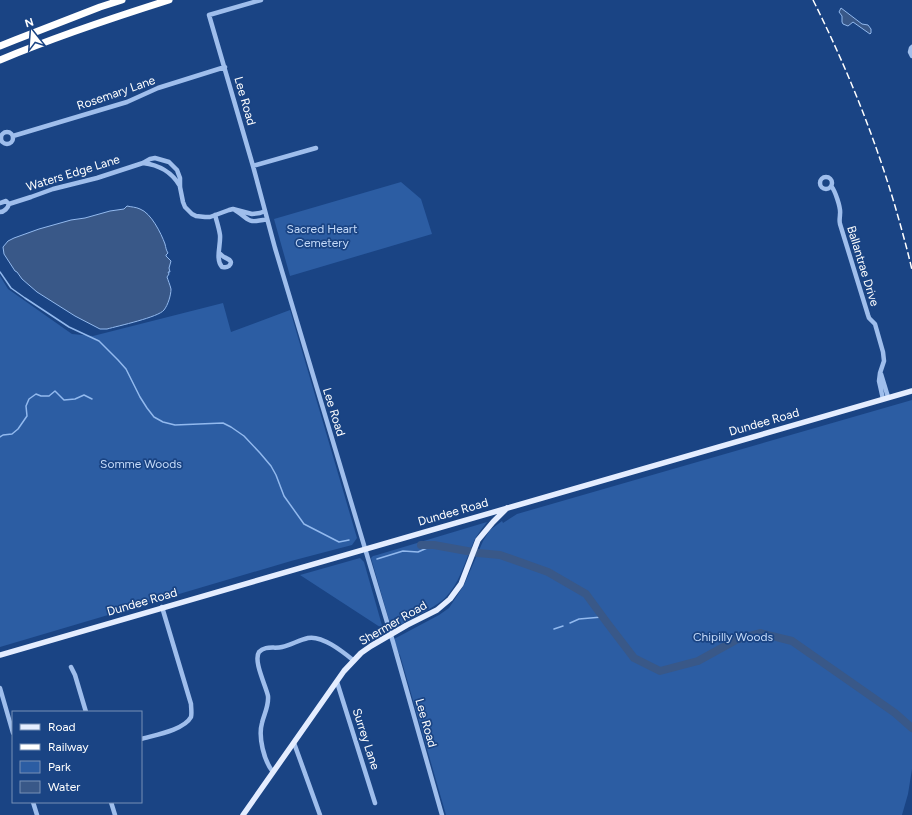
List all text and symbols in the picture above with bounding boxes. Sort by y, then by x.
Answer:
north arrow [12,12,52,52]
text: N [23,15,35,30]
street label: Rosemary Lane [75,73,157,113]
street label: Lee Road [231,75,259,127]
street label: Waters Edge Lane [25,152,122,194]
park label: Sacred Heart Cemetery [287,222,358,250]
street label: Ballantrae Drive [844,224,882,308]
street label: Lee Road [320,386,348,438]
street label: Dundee Road [727,405,801,439]
park label: Somme Woods [100,457,182,471]
street label: Dundee Road [416,495,490,529]
street label: Dundee Road [105,585,179,619]
street label: Shermer Road [357,598,429,648]
park label: Chipilly Woods [693,630,773,644]
street label: Lee Road [412,697,440,749]
street label: Surrey Lane [350,707,383,772]
legend [12,711,142,803]
text: Road [48,720,76,734]
text: Railway [48,740,89,754]
text: Park [48,760,71,774]
text: Water [48,780,80,794]

